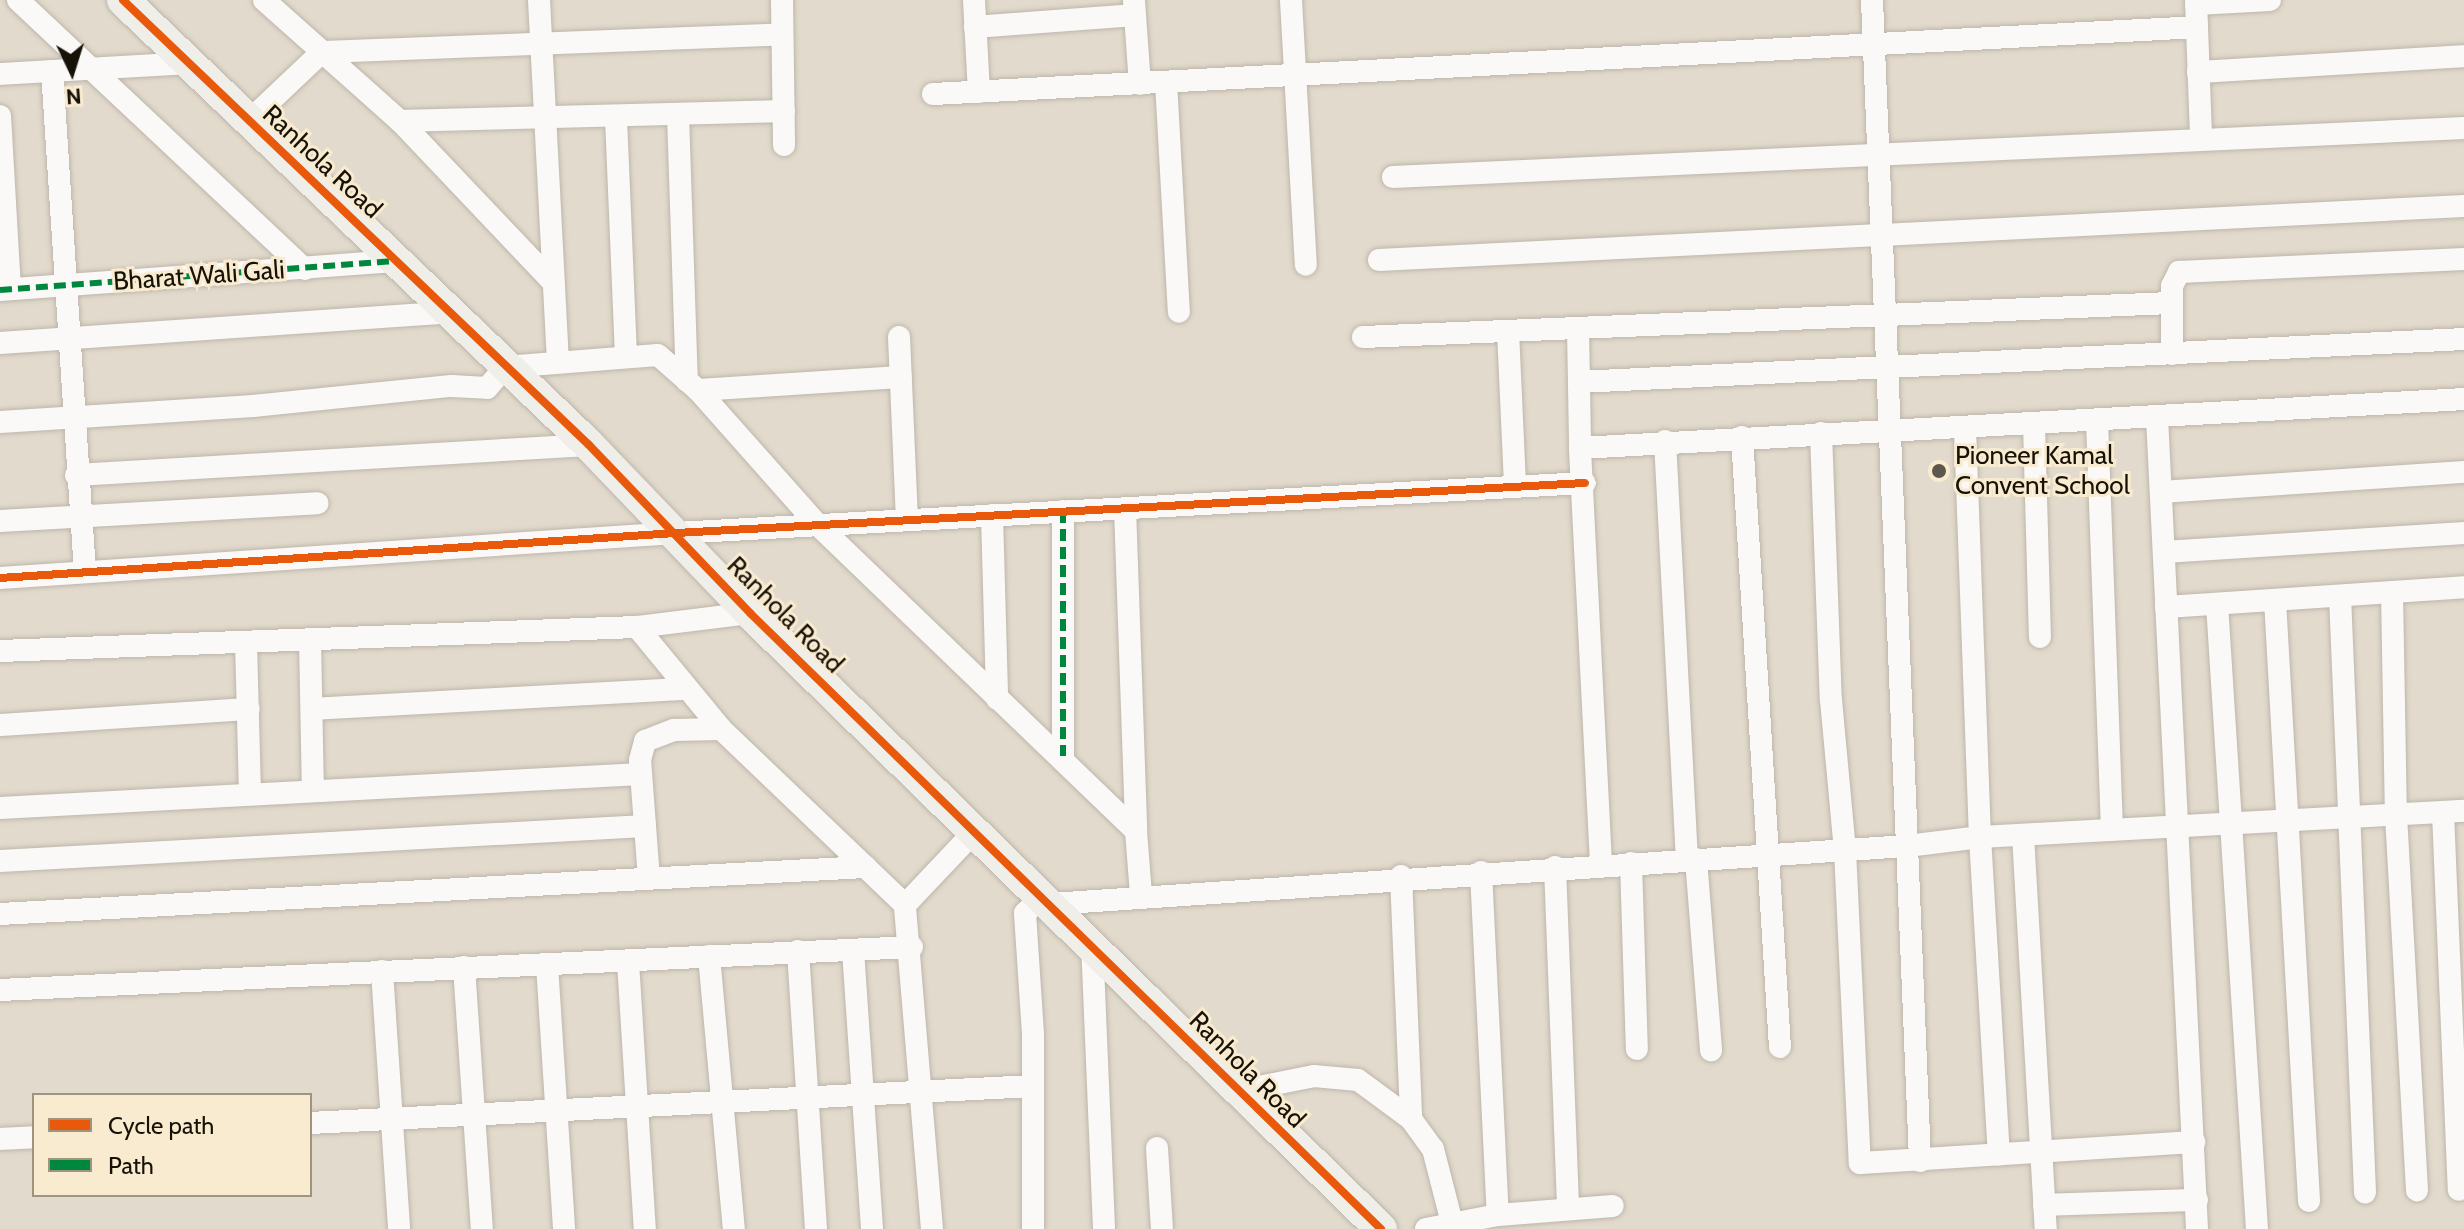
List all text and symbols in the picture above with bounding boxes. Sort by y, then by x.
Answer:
north arrow [32,32,112,112]
text: N [65,82,82,110]
street label: Ranhola Road [256,99,388,225]
street label: Bharat Wali Gali [112,254,286,298]
place label: Pioneer Kamal Convent School [1955,440,2130,502]
marker: Pioneer Kamal Convent School [1930,462,1948,480]
street label: Ranhola Road [720,550,850,680]
street label: Ranhola Road [1182,1005,1312,1135]
legend [32,1093,312,1197]
text: Cycle path [108,1111,214,1140]
text: Path [108,1151,154,1180]

